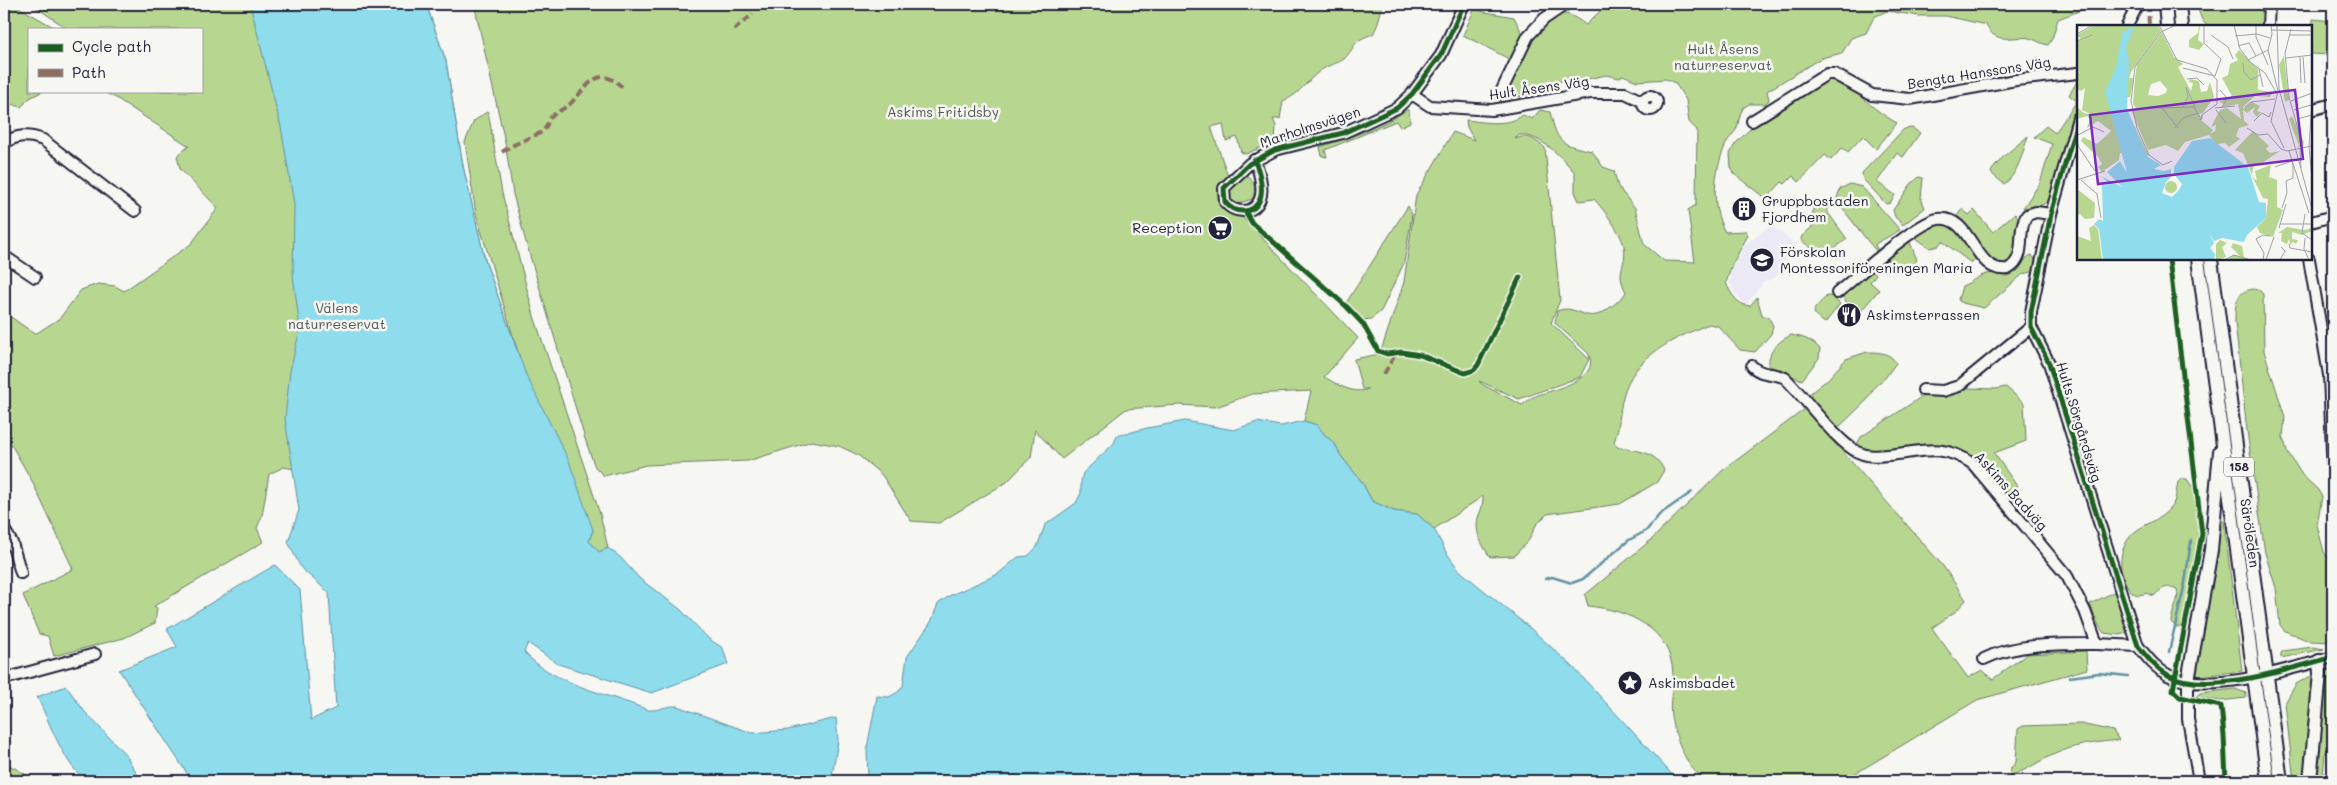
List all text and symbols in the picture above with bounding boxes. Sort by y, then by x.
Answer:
inset map [2077,25,2312,260]
legend [28,28,202,92]
text: Cycle path [72,36,151,56]
park label: Hult Åsens naturreservat [1674,39,1772,74]
street label: Bengta Hanssons Väg [1906,52,2052,93]
text: Path [72,62,106,82]
street label: Hult Åsens Väg [1488,71,1590,104]
street label: Marholmsvägen [1257,101,1363,152]
park label: Askims Fritidsby [887,102,999,121]
place label: Gruppbostaden Fjordhem [1762,191,1869,226]
building icon: Gruppbostaden Fjordhem [1731,196,1757,222]
supermarket icon: Reception [1207,215,1233,241]
place label: Reception [1132,218,1202,237]
place label: Förskolan Montessoriföreningen Maria [1780,242,1973,277]
school or university icon: Förskolan Montessoriföreningen Maria [1749,247,1775,273]
park label: Välens naturreservat [288,298,386,333]
restaurant icon: Askimsterrassen [1836,302,1862,328]
place label: Askimsterrassen [1866,305,1980,324]
street label: Hults Sörgårdsväg [2052,359,2107,484]
street label: Askims Badväg [1971,447,2052,534]
road number: 158 [2224,458,2254,477]
street label: Säröleden [2236,497,2265,569]
place icon: Askimsbadet [1617,670,1643,696]
place label: Askimsbadet [1648,673,1736,692]

